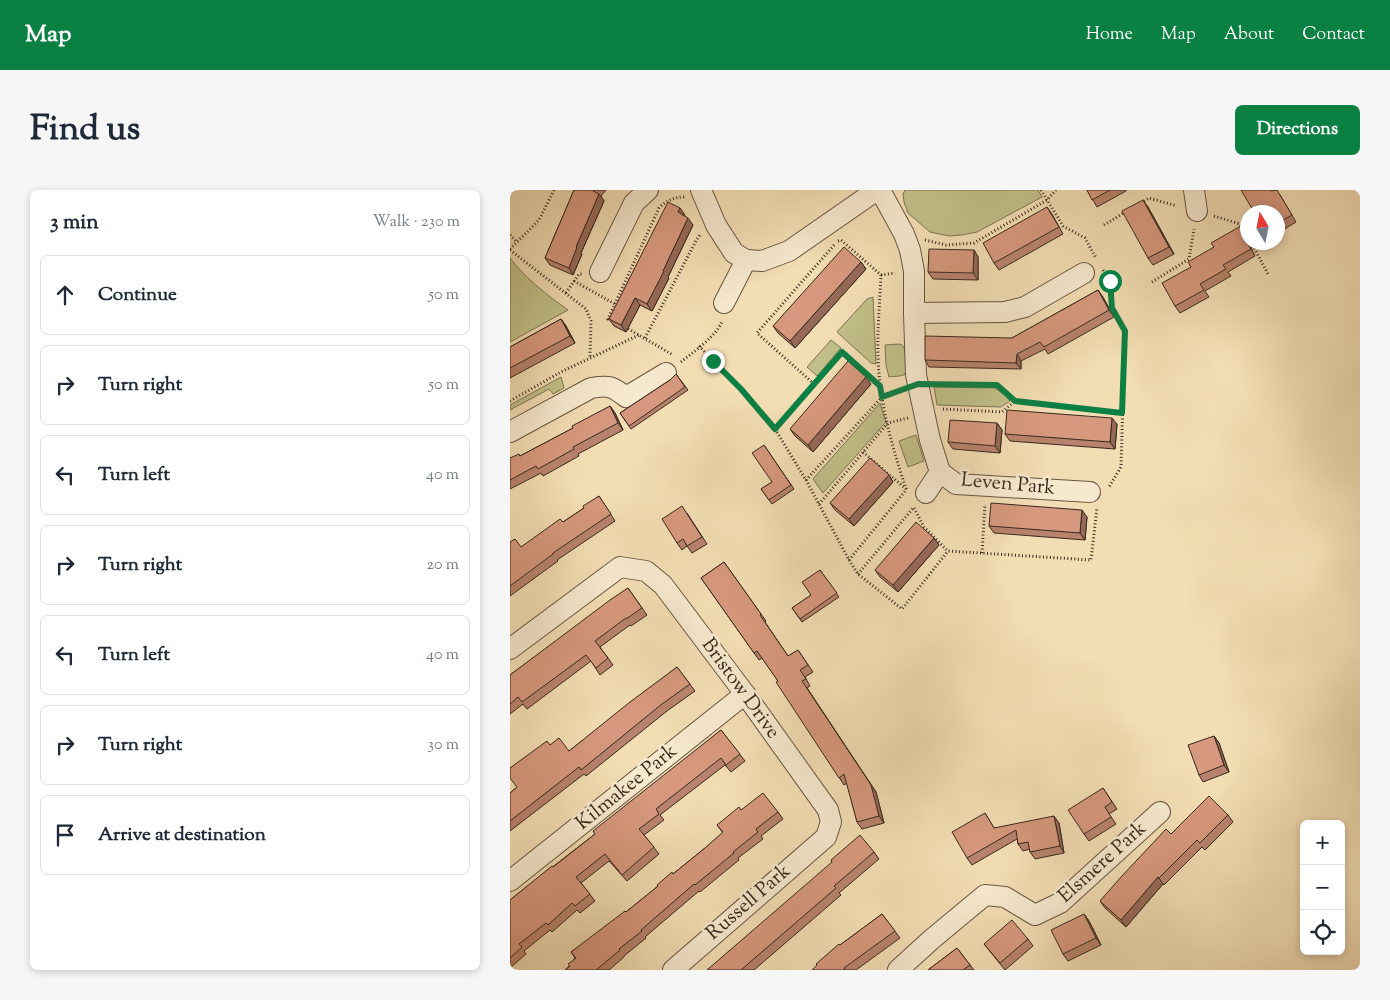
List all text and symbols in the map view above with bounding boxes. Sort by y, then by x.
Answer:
text: Map [25,18,71,52]
text: Home [1086,22,1133,48]
text: Map [1161,22,1196,48]
text: About [1224,22,1274,48]
text: Contact [1302,22,1365,48]
text: Find us [30,105,140,156]
button: Directions [1235,105,1360,155]
north arrow [1240,205,1285,250]
text: 3 min [50,208,99,238]
text: Walk · 230 m [373,211,460,234]
route start [1099,270,1122,293]
icon: ahead [51,281,79,309]
text: Continue [98,282,177,309]
text: 50 m [428,284,459,307]
route end [702,350,725,373]
icon: right [51,371,79,399]
text: Turn right [98,372,182,399]
text: 50 m [428,374,459,397]
icon: left [51,461,79,489]
text: Turn left [98,462,170,489]
text: 40 m [426,464,459,487]
street label: Leven Park [960,466,1056,504]
icon: right [51,551,79,579]
text: Turn right [98,552,182,579]
text: 20 m [426,554,459,577]
street label: Bristow Drive [694,633,786,745]
icon: left [51,641,79,669]
text: Turn left [98,642,170,669]
text: 40 m [426,644,459,667]
icon: right [51,731,79,759]
text: Turn right [98,732,182,759]
text: 30 m [428,734,459,757]
street label: Kilmakee Park [570,738,684,838]
street label: Elsmere Park [1052,815,1154,911]
map controls [1300,820,1345,955]
button: + [1300,820,1345,865]
icon: arrive [51,821,79,849]
text: Arrive at destination [98,822,266,849]
street label: Russell Park [700,858,798,948]
button: − [1300,865,1345,910]
button: locate [1300,910,1345,955]

